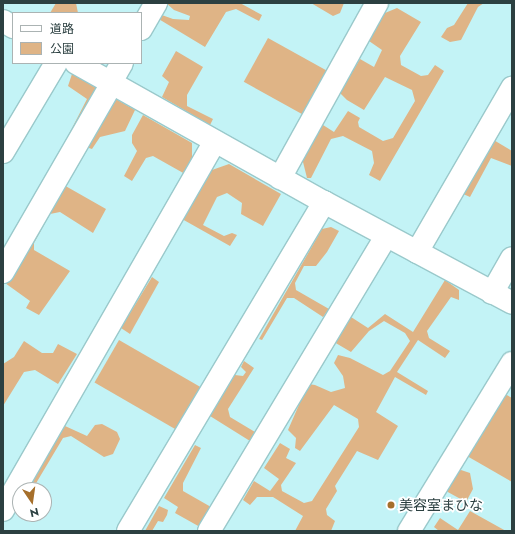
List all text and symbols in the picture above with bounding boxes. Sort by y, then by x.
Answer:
legend [12,12,142,64]
text: 道路 [50,20,74,38]
text: 公園 [50,40,74,58]
north arrow [12,482,52,522]
place label: 美容室まひな [399,497,483,513]
marker: 美容室まひな [386,500,396,510]
text: N [28,504,41,521]

